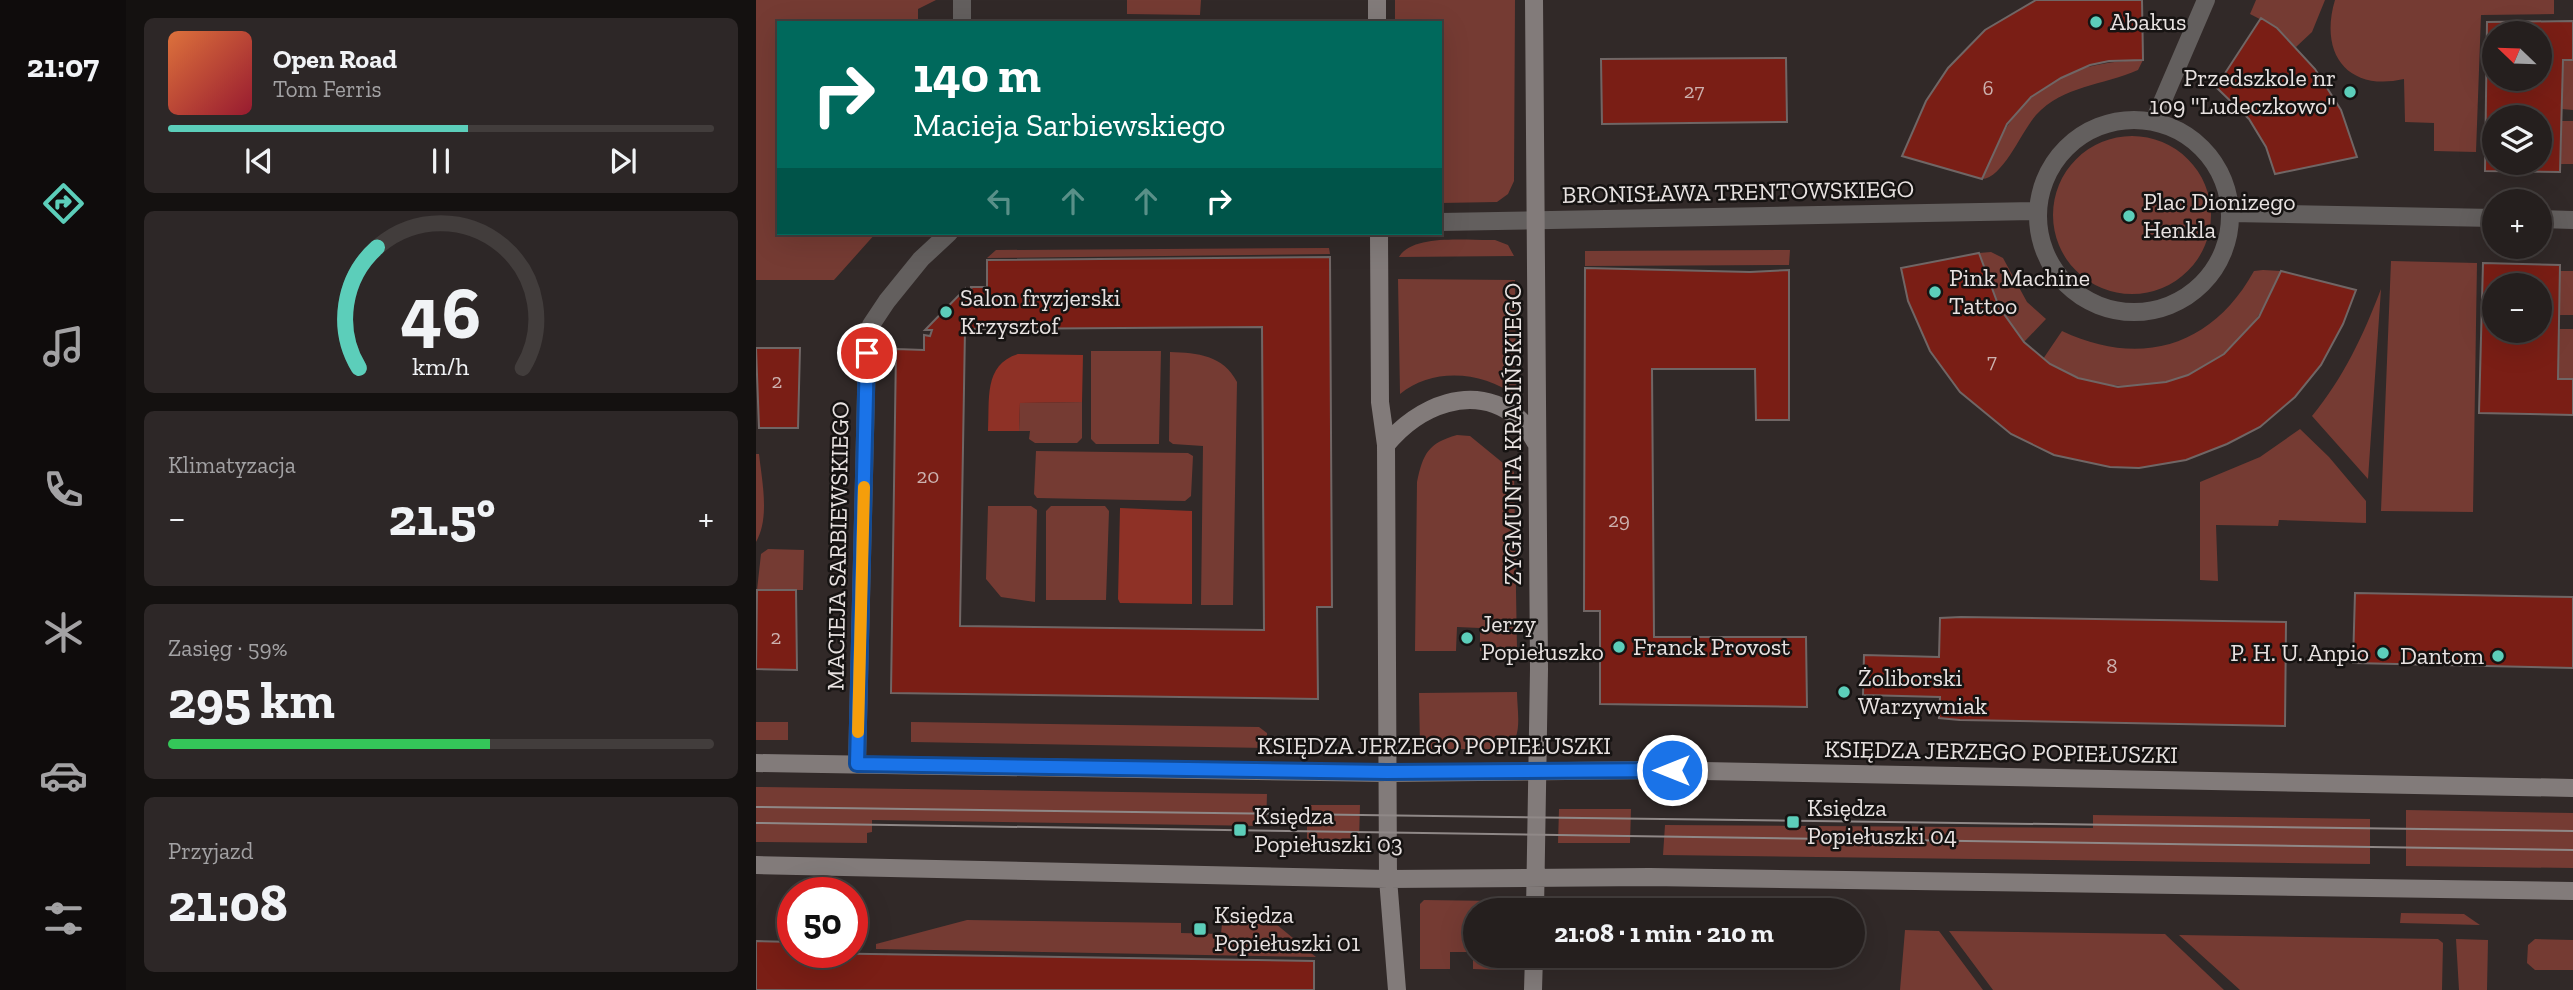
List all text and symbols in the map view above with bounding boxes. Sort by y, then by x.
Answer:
place label: Abakus [2110,7,2186,36]
marker: Abakus [2088,14,2104,30]
north arrow [2482,21,2552,91]
map controls [2482,21,2552,343]
text: Open Road [273,43,397,75]
text: 140 m [913,46,1041,105]
text: 21:07 [27,47,99,85]
icon: right [798,49,889,140]
place label: Przedszkole nr 109 "Ludeczkowo" [2150,63,2336,120]
text: Tom Ferris [273,75,382,103]
house number: 6 [1982,75,1994,100]
house number: 27 [1684,78,1704,103]
marker: Przedszkole nr 109 "Ludeczkowo" [2342,84,2358,100]
button: layers [2482,105,2552,175]
text: Macieja Sarbiewskiego [913,106,1225,144]
icon: previous [240,142,278,180]
icon: pause [422,142,460,180]
icon: next [604,142,642,180]
street label: BRONISŁAWA TRENTOWSKIEGO [1562,174,1914,209]
icon: directions [39,179,88,228]
icon: left [981,182,1019,220]
icon: ahead [1054,182,1092,220]
icon: ahead [1127,182,1165,220]
icon: right [1200,182,1238,220]
place label: Plac Dionizego Henkla [2143,187,2296,244]
button: + [2482,189,2552,259]
marker: Plac Dionizego Henkla [2121,208,2137,224]
place label: Pink Machine Tattoo [1949,263,2090,320]
text: 46 [401,269,481,357]
button: − [2482,273,2552,343]
place label: Salon fryzjerski Krzysztof [960,283,1121,340]
street label: ZYGMUNTA KRASIŃSKIEGO [1498,283,1527,585]
marker: Pink Machine Tattoo [1927,284,1943,300]
marker: Salon fryzjerski Krzysztof [938,304,954,320]
icon: music [39,322,88,371]
pin [837,323,897,383]
icon: arrive [848,334,886,372]
house number: 7 [1987,348,1997,373]
text: km/h [412,351,470,381]
house number: 2 [772,368,782,393]
street label: MACIEJA SARBIEWSKIEGO [820,401,855,691]
text: Klimatyzacja [168,451,296,479]
house number: 20 [917,463,939,488]
icon: phone [39,465,88,514]
text: 21.5° [388,486,495,548]
text: − [168,495,186,541]
text: + [698,495,714,541]
house number: 29 [1608,507,1630,532]
icon: climate [39,608,88,657]
place label: Jerzy Popiełuszko [1481,609,1604,666]
house number: 2 [771,624,781,649]
marker: Jerzy Popiełuszko [1459,630,1475,646]
place label: Franck Provost [1633,632,1790,661]
text: Zasięg · 59% [168,634,288,662]
place label: P. H. U. Anpio [2230,638,2369,667]
marker: Franck Provost [1611,639,1627,655]
place label: Dantom [2400,641,2484,670]
marker: P. H. U. Anpio [2375,645,2391,661]
marker: Dantom [2490,648,2506,664]
house number: 8 [2106,653,2118,678]
place label: Żoliborski Warzywniak [1858,663,1988,720]
text: 295 km [168,669,335,731]
marker: Żoliborski Warzywniak [1836,684,1852,700]
street label: KSIĘDZA JERZEGO POPIEŁUSZKI [1257,731,1611,760]
position arrow [1635,733,1709,807]
street label: KSIĘDZA JERZEGO POPIEŁUSZKI [1824,734,2178,769]
icon: car [39,751,88,800]
place label: Księdza Popiełuszki 04 [1807,793,1957,850]
place label: Księdza Popiełuszki 03 [1254,801,1403,858]
marker: Księdza Popiełuszki 04 [1785,814,1801,830]
marker: Księdza Popiełuszki 03 [1232,822,1248,838]
text: Przyjazd [168,837,253,865]
text: 21:08 [168,872,288,934]
speed limit sign: 50 [777,877,868,968]
icon: filters [39,894,88,943]
place label: Księdza Popiełuszki 01 [1214,900,1360,957]
text: 21:08 · 1 min · 210 m [1554,917,1774,949]
marker: Księdza Popiełuszki 01 [1192,921,1208,937]

